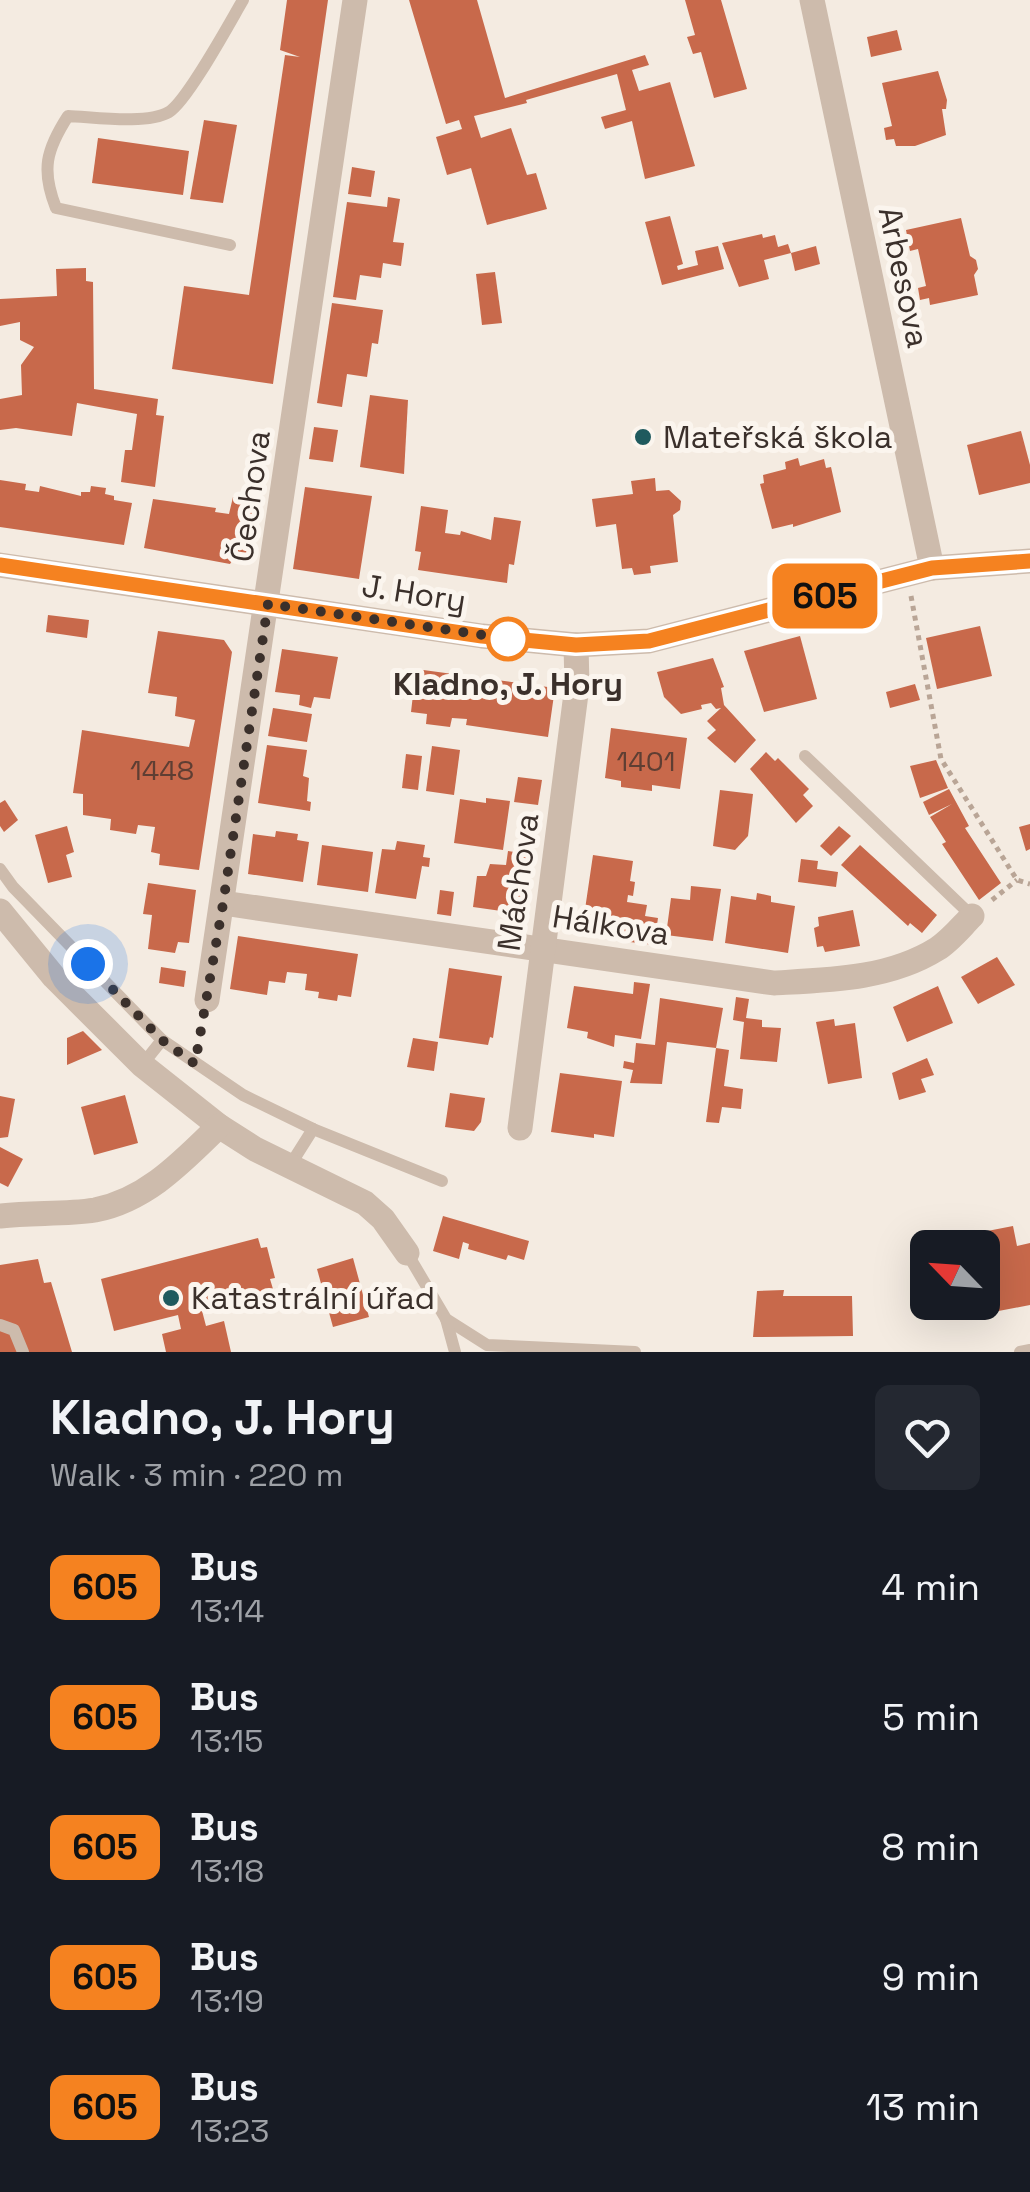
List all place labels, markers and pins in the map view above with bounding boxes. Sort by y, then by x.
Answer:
place label: Mateřská škola [663,417,893,457]
marker: Mateřská škola [632,426,654,448]
marker: Kladno, J. Hory [487,618,529,660]
place label: Kladno, J. Hory [393,664,623,704]
place label: Katastrální úřad [191,1278,435,1318]
marker: Katastrální úřad [160,1287,182,1309]

